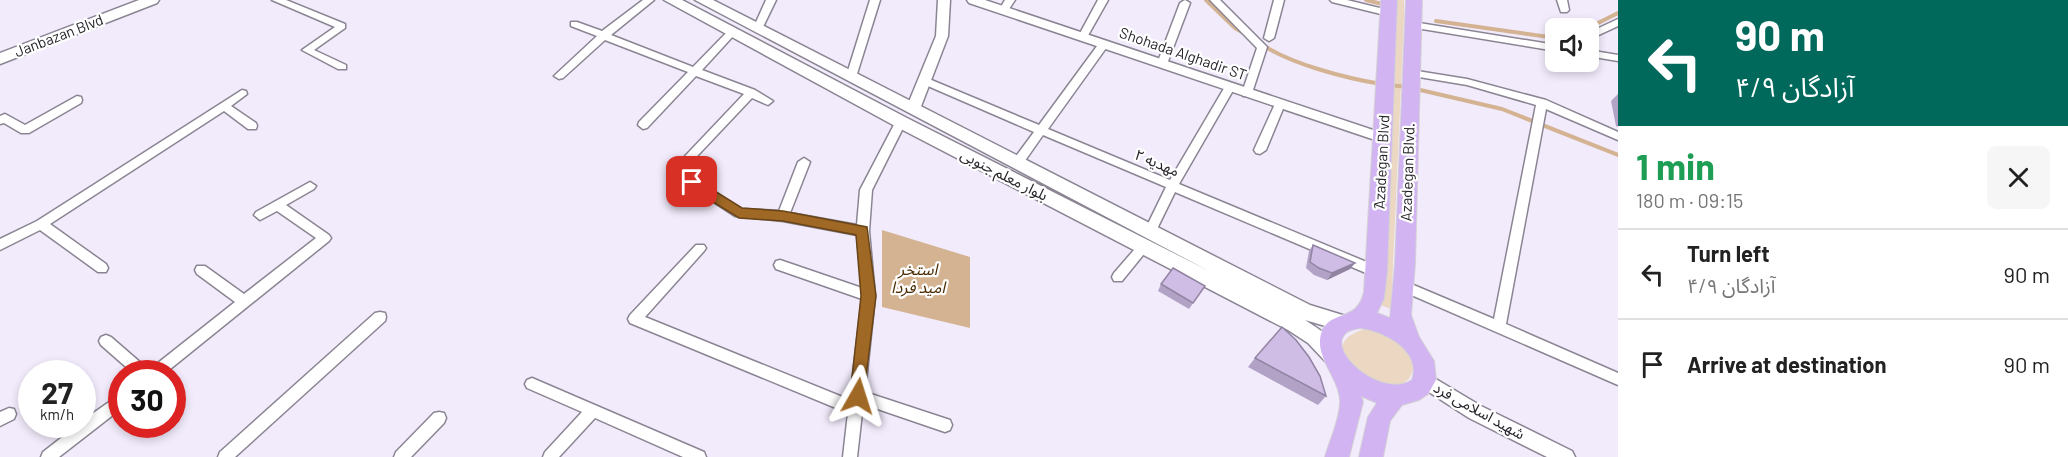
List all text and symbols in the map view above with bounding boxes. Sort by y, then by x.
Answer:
text: 90 m [1735,9,1825,59]
street label: Janbazan Blvd [12,10,106,60]
map controls [1545,18,1599,72]
button: sound [1545,18,1599,72]
street label: Shohada Alghadir ST [1117,23,1249,83]
icon: left [1636,24,1714,102]
text: آزادگان ۴/۹ [1735,70,1854,102]
street label: َAzadegan Blvd [1370,114,1392,210]
street label: Azadegan Blvd. [1396,122,1418,221]
street label: بلوار معلم جنوبی [956,144,1051,206]
text: 1 min [1636,144,1715,187]
street label: مهدیه ۲ [1132,145,1182,180]
button: close [1987,146,2050,209]
pin [666,156,717,207]
icon: arrive [675,165,708,198]
text: 180 m · 09:15 [1636,188,1743,212]
text: Turn left [1687,240,1770,266]
icon: left [1636,258,1669,291]
water label: استخر امید فردا [891,259,947,297]
text: 90 m [2004,261,2050,287]
text: آزادگان ۴/۹ [1687,273,1776,297]
icon: arrive [1636,348,1669,381]
text: Arrive at destination [1687,351,1886,377]
text: 90 m [2004,351,2050,377]
speed limit sign: 30 [108,360,186,438]
position arrow [826,364,890,428]
text: 27 [41,374,73,410]
street label: شهید اسلامی فرد [1430,378,1528,444]
text: km/h [40,405,74,423]

